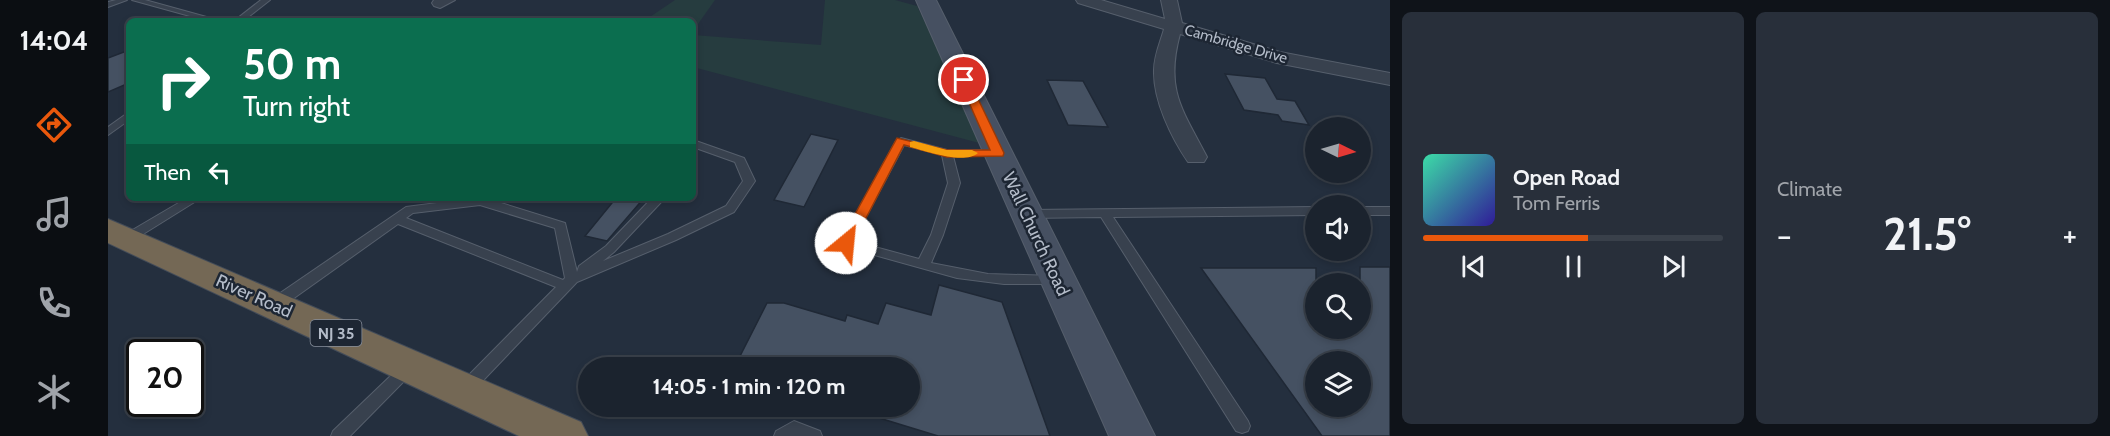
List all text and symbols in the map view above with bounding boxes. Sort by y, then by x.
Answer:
street label: Cambridge Drive [1182,21,1290,67]
text: 14:04 [20,24,88,57]
text: 50 m [243,38,341,90]
icon: right [144,42,222,120]
pin [938,54,989,105]
icon: arrive [947,63,980,96]
text: Turn right [243,90,350,123]
icon: directions [33,104,75,146]
north arrow [1305,117,1371,183]
map controls [1305,117,1371,417]
icon: left [203,156,236,189]
text: Then [144,159,191,186]
text: Open Road [1513,164,1620,191]
street label: Wall Church Road [998,169,1074,299]
text: Climate [1777,177,1842,201]
text: Tom Ferris [1513,191,1600,215]
icon: music [33,193,75,235]
button: sound [1305,195,1371,261]
text: 21.5° [1883,207,1971,261]
position arrow [814,211,878,275]
text: − [1777,215,1792,255]
text: + [2062,215,2077,255]
icon: previous [1457,250,1490,283]
icon: pause [1557,250,1590,283]
icon: next [1657,250,1690,283]
street label: River Road [212,269,296,323]
button: search [1305,273,1371,339]
icon: phone [33,282,75,324]
road number: NJ 35 [310,320,362,346]
speed limit sign: 20 [126,339,204,417]
button: layers [1305,351,1371,417]
icon: climate [33,371,75,413]
text: 14:05 · 1 min · 120 m [653,373,845,400]

